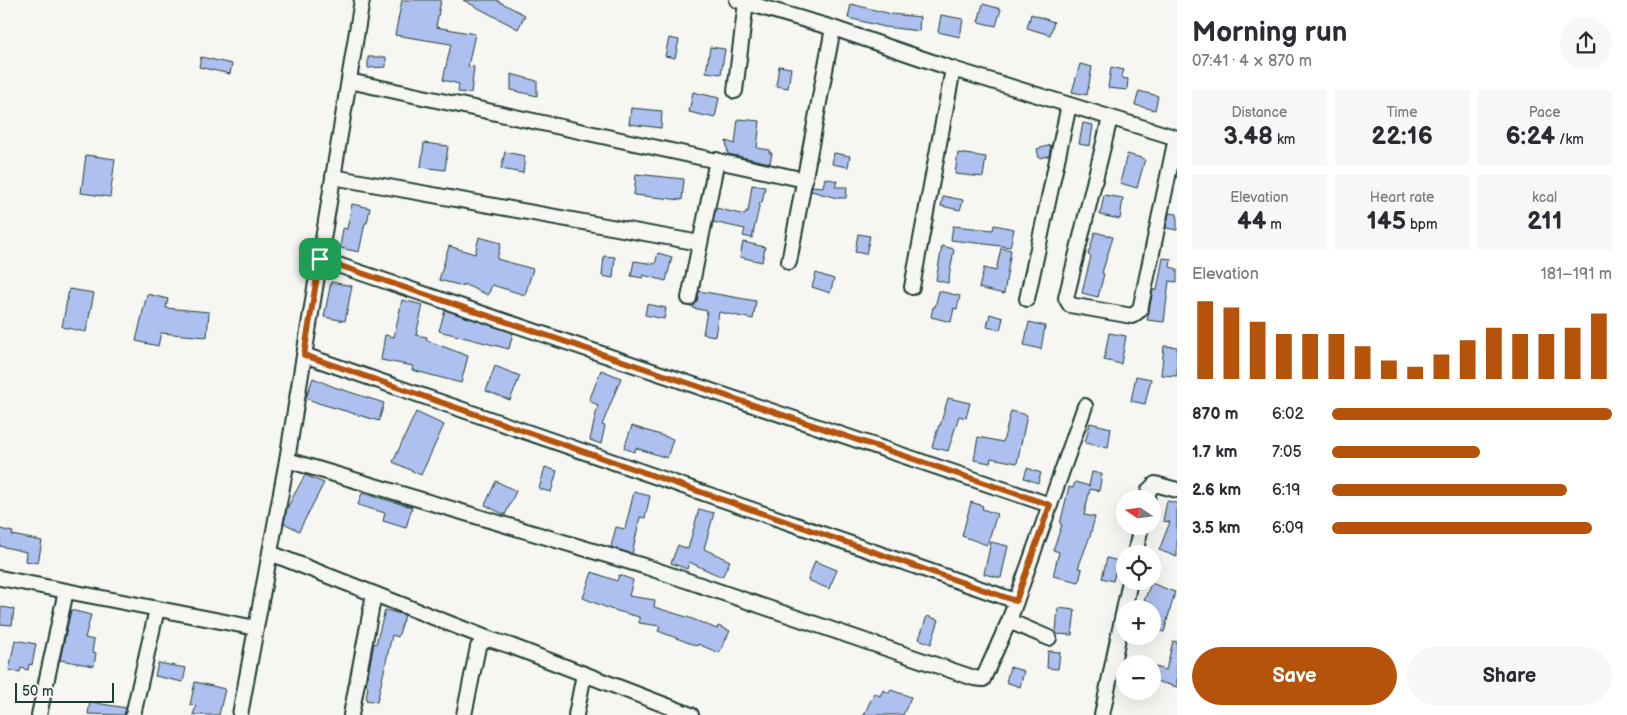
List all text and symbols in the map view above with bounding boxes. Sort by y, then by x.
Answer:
text: Morning run [1192,16,1347,49]
button: share [1560,17,1612,69]
text: 07:41 · 4 × 870 m [1192,52,1312,71]
text: Distance [1231,104,1287,121]
text: Time [1386,104,1418,121]
text: Pace [1529,104,1561,121]
text: 3.48 [1223,121,1273,152]
text: 22:16 [1371,121,1433,152]
text: 6:24 [1505,121,1555,152]
text: km [1273,131,1295,148]
text: /km [1555,131,1584,148]
text: Elevation [1230,189,1289,206]
text: Heart rate [1370,189,1434,206]
text: kcal [1532,189,1557,206]
text: 44 [1237,206,1266,237]
text: 145 [1366,206,1406,237]
text: 211 [1527,206,1562,237]
text: m [1266,216,1282,233]
text: bpm [1406,216,1438,233]
pin [299,238,341,280]
icon: arrive [306,245,334,273]
text: Elevation [1192,265,1259,284]
text: 181–191 m [1541,265,1612,284]
text: 870 m [1192,405,1238,424]
text: 6:02 [1272,405,1304,424]
text: 1.7 km [1192,443,1237,462]
text: 7:05 [1272,443,1302,462]
text: 2.6 km [1192,481,1241,500]
text: 6:19 [1272,481,1300,500]
north arrow [1116,490,1161,535]
map controls [1116,490,1161,700]
text: 3.5 km [1192,519,1240,538]
text: 6:09 [1272,519,1304,538]
button: locate [1116,545,1161,590]
button: + [1116,600,1161,645]
button: Save [1192,647,1397,705]
button: Share [1407,647,1612,705]
button: − [1116,655,1161,700]
scale bar [15,680,114,703]
text: 50 m [22,683,54,700]

